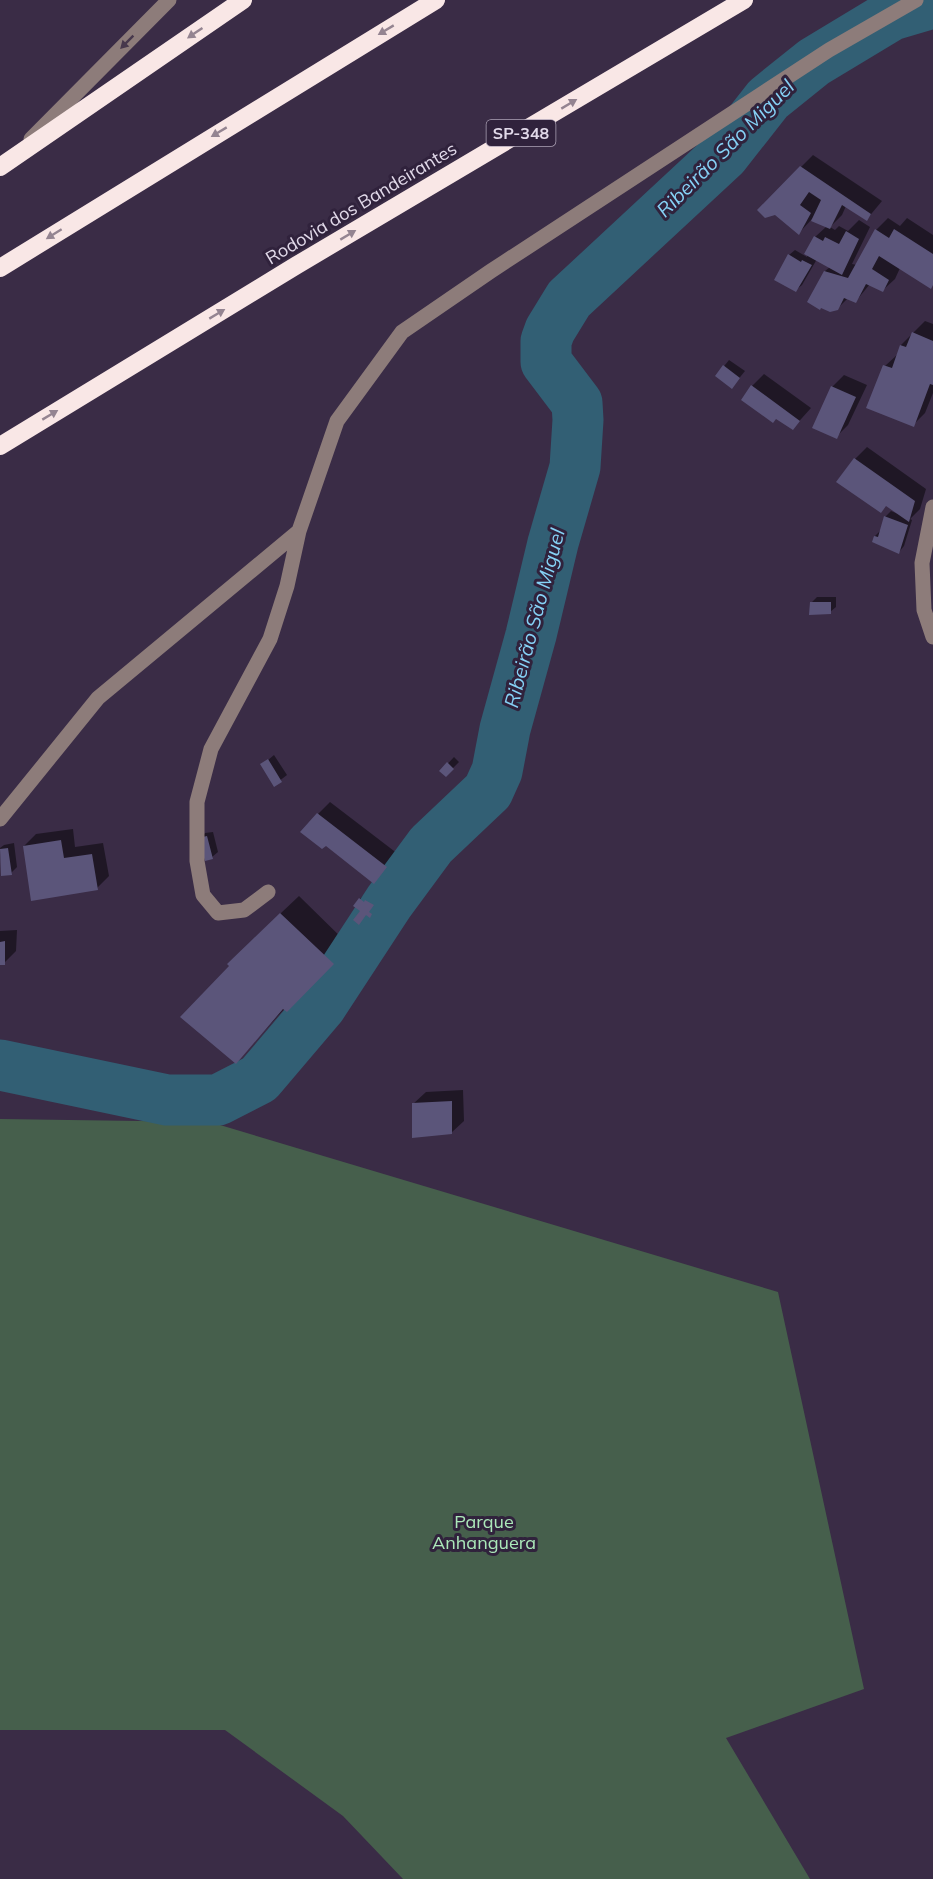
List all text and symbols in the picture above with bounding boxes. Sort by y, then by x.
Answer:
one-way arrow [378,25,394,36]
one-way arrow [188,27,204,39]
one-way arrow [121,34,135,48]
water label: Ribeirão São Miguel [651,74,799,222]
one-way arrow [561,98,577,109]
road number: SP-348 [486,120,556,146]
one-way arrow [211,126,227,137]
street label: Rodovia dos Bandeirantes [261,137,461,269]
one-way arrow [46,229,62,240]
one-way arrow [340,230,356,241]
one-way arrow [209,309,225,320]
one-way arrow [42,410,58,421]
water label: Ribeirão São Miguel [498,525,570,710]
park label: Parque Anhanguera [432,1510,536,1554]

